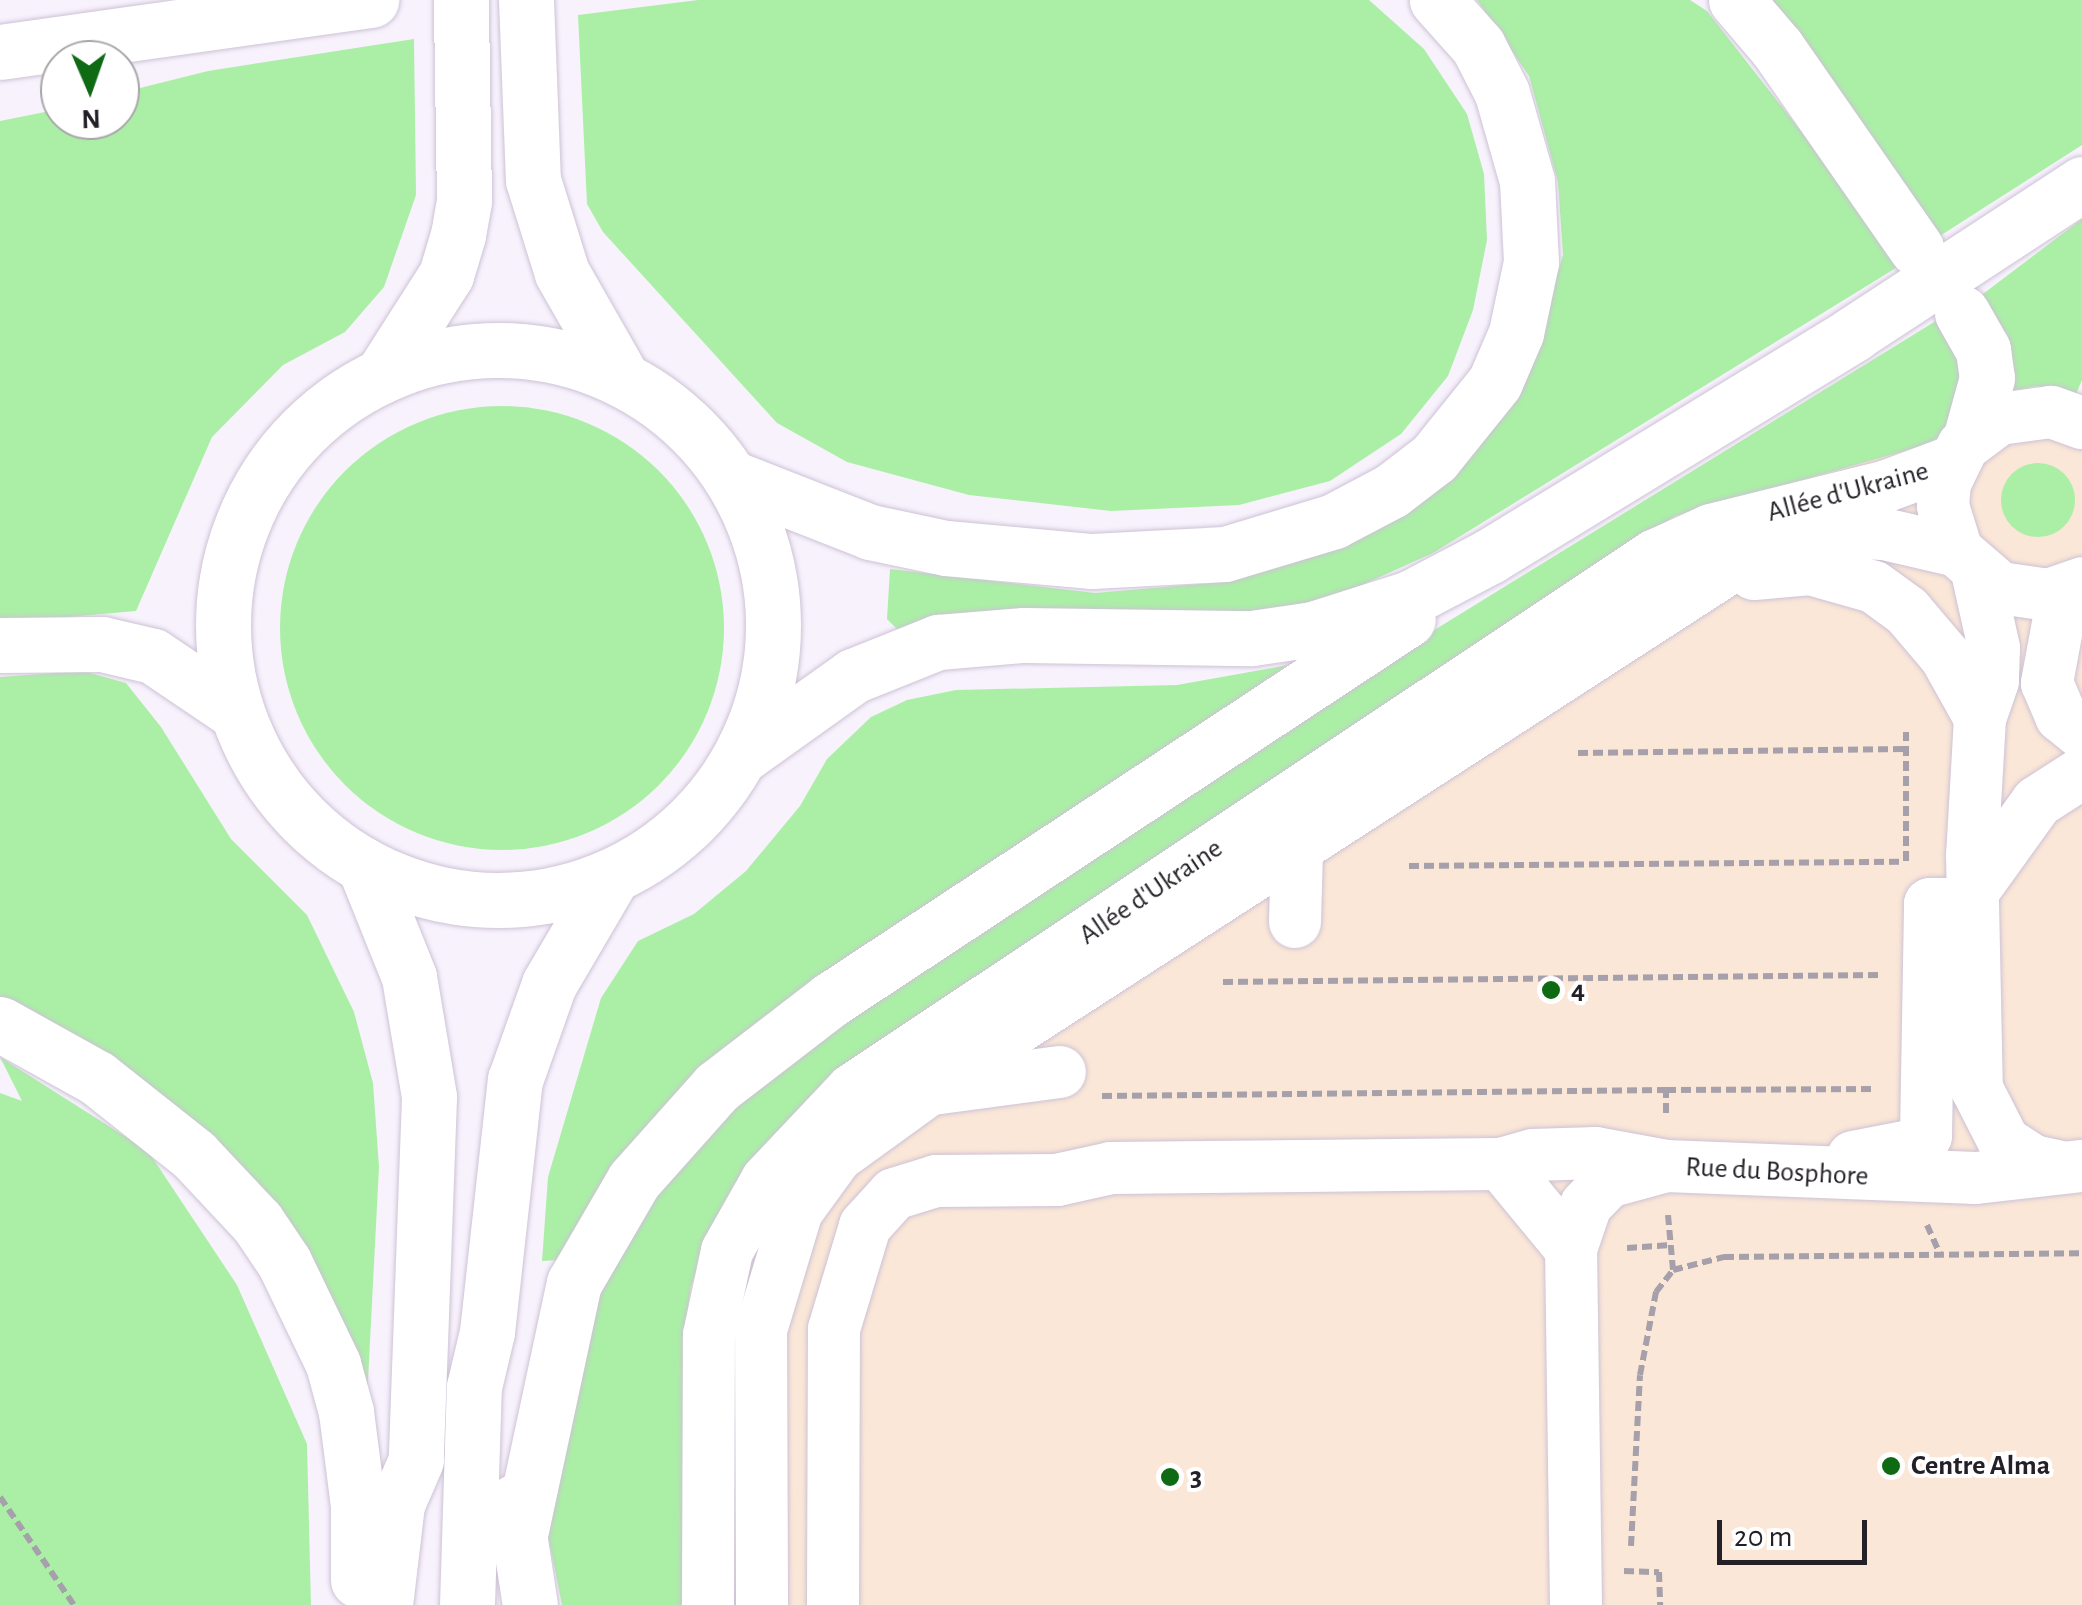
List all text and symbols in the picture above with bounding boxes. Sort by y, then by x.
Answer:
north arrow [40,40,140,140]
text: N [81,104,101,132]
street label: Allée d'Ukraine [1764,454,1932,530]
street label: Allée d'Ukraine [1073,832,1229,952]
place label: 4 [1571,973,1585,1007]
marker: 4 [1540,979,1562,1001]
street label: Rue du Bosphore [1685,1150,1869,1194]
place label: Centre Alma [1911,1449,2050,1483]
marker: Centre Alma [1880,1455,1902,1477]
place label: 3 [1190,1460,1202,1494]
marker: 3 [1159,1466,1181,1488]
scale bar [1722,1500,1872,1562]
text: 20 m [1734,1522,1792,1552]

